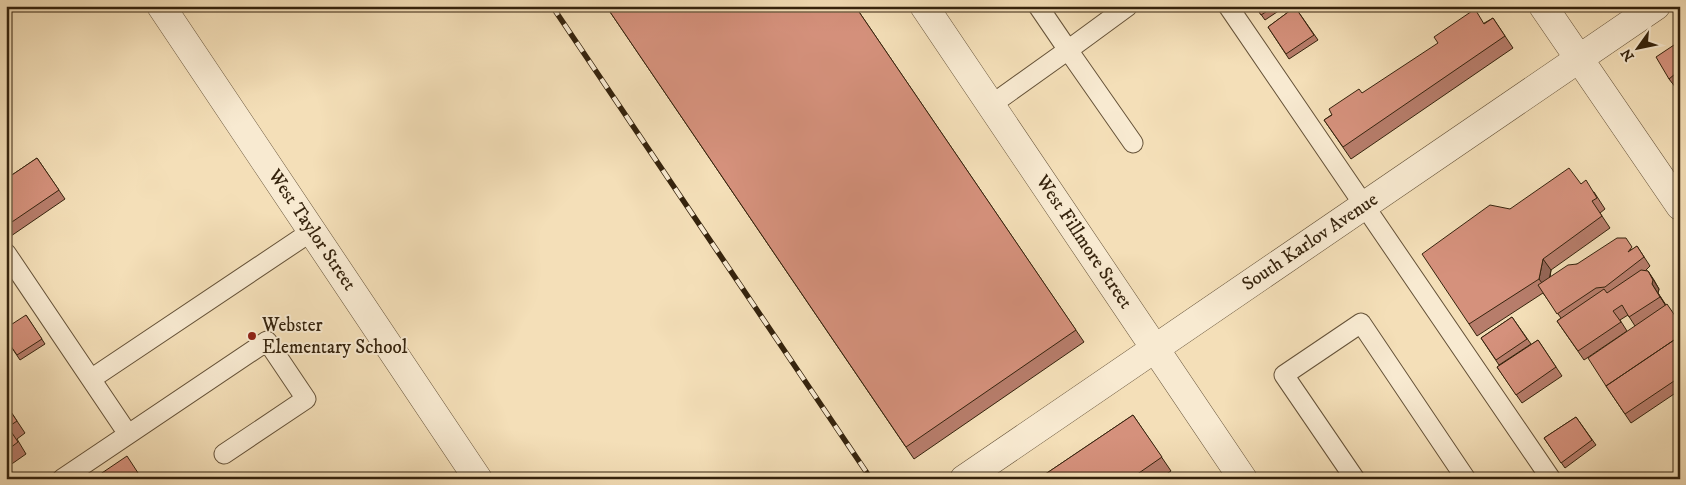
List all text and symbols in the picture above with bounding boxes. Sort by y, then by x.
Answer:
north arrow [1614,22,1664,72]
text: N [1617,44,1639,64]
street label: West Taylor Street [262,164,361,295]
street label: West Fillmore Street [1030,170,1137,313]
street label: South Karlov Avenue [1238,188,1382,296]
place label: Webster Elementary School [261,314,408,359]
marker: Webster Elementary School [246,330,258,342]

